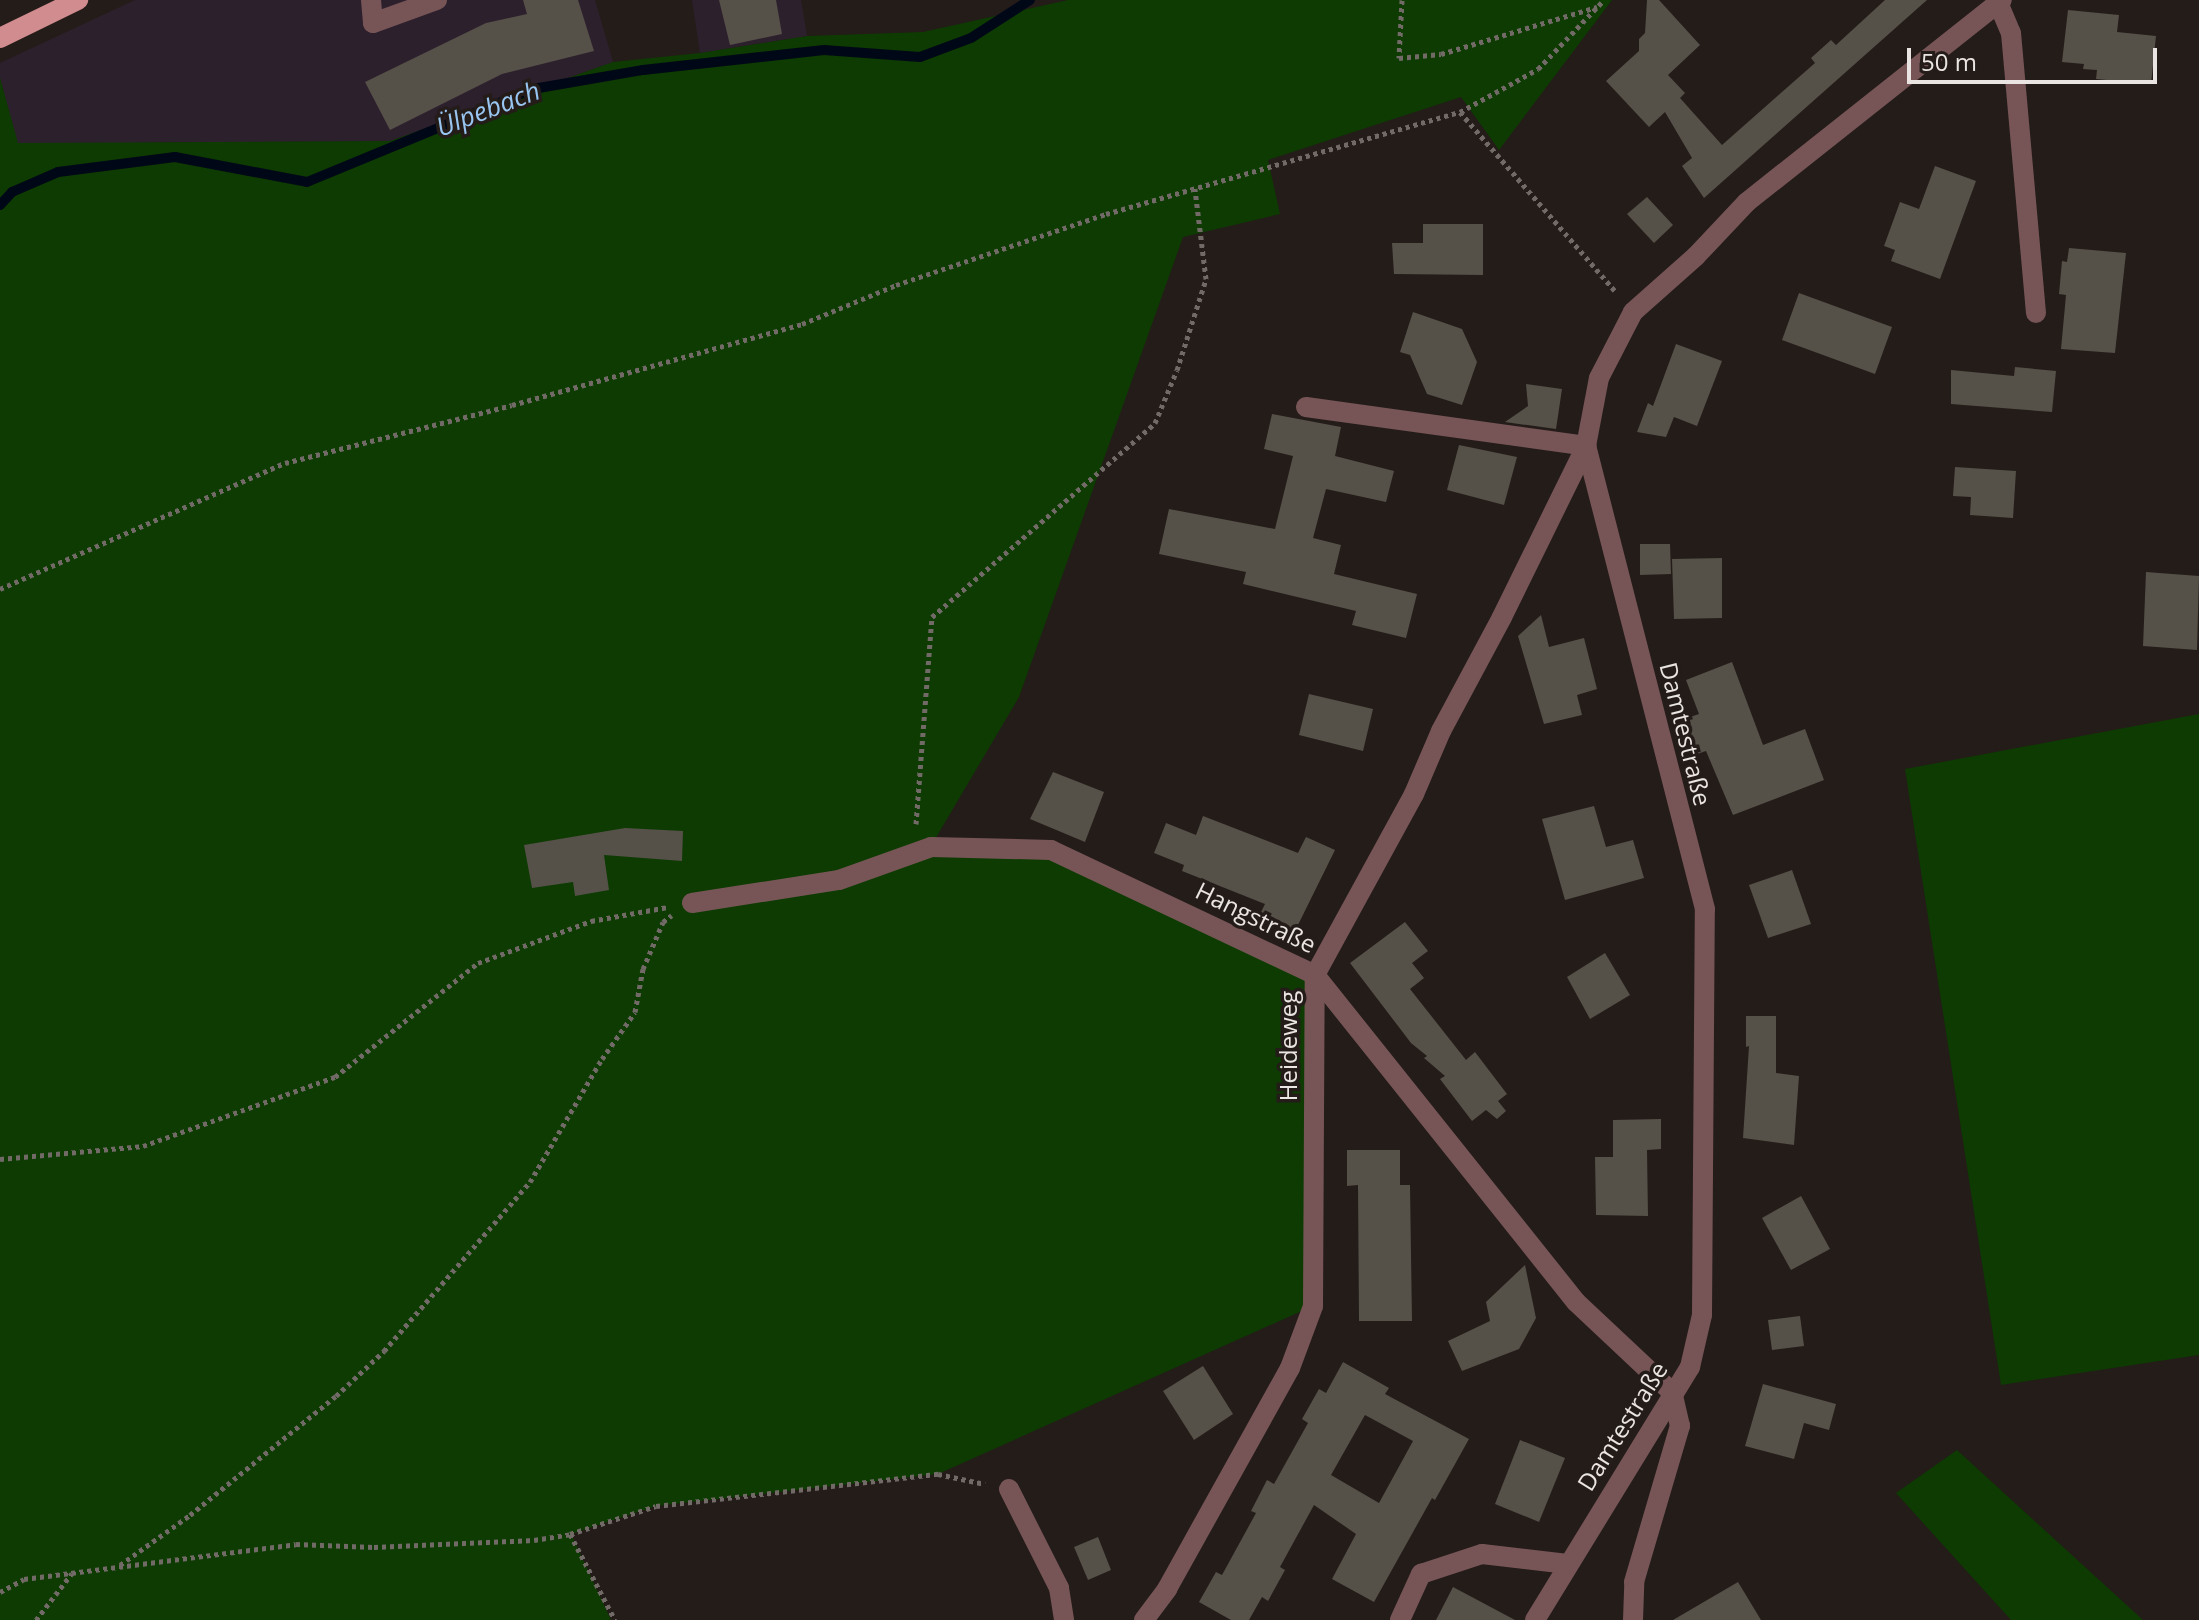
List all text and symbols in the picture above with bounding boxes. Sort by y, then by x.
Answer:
scale bar [1911,32,2161,82]
text: 50 m [1921,45,1977,78]
water label: Ülpebach [432,75,544,143]
street label: Damtestraße [1654,659,1718,809]
street label: Hangstraße [1191,875,1321,959]
street label: Heideweg [1274,991,1302,1101]
street label: Damtestraße [1571,1356,1673,1496]

